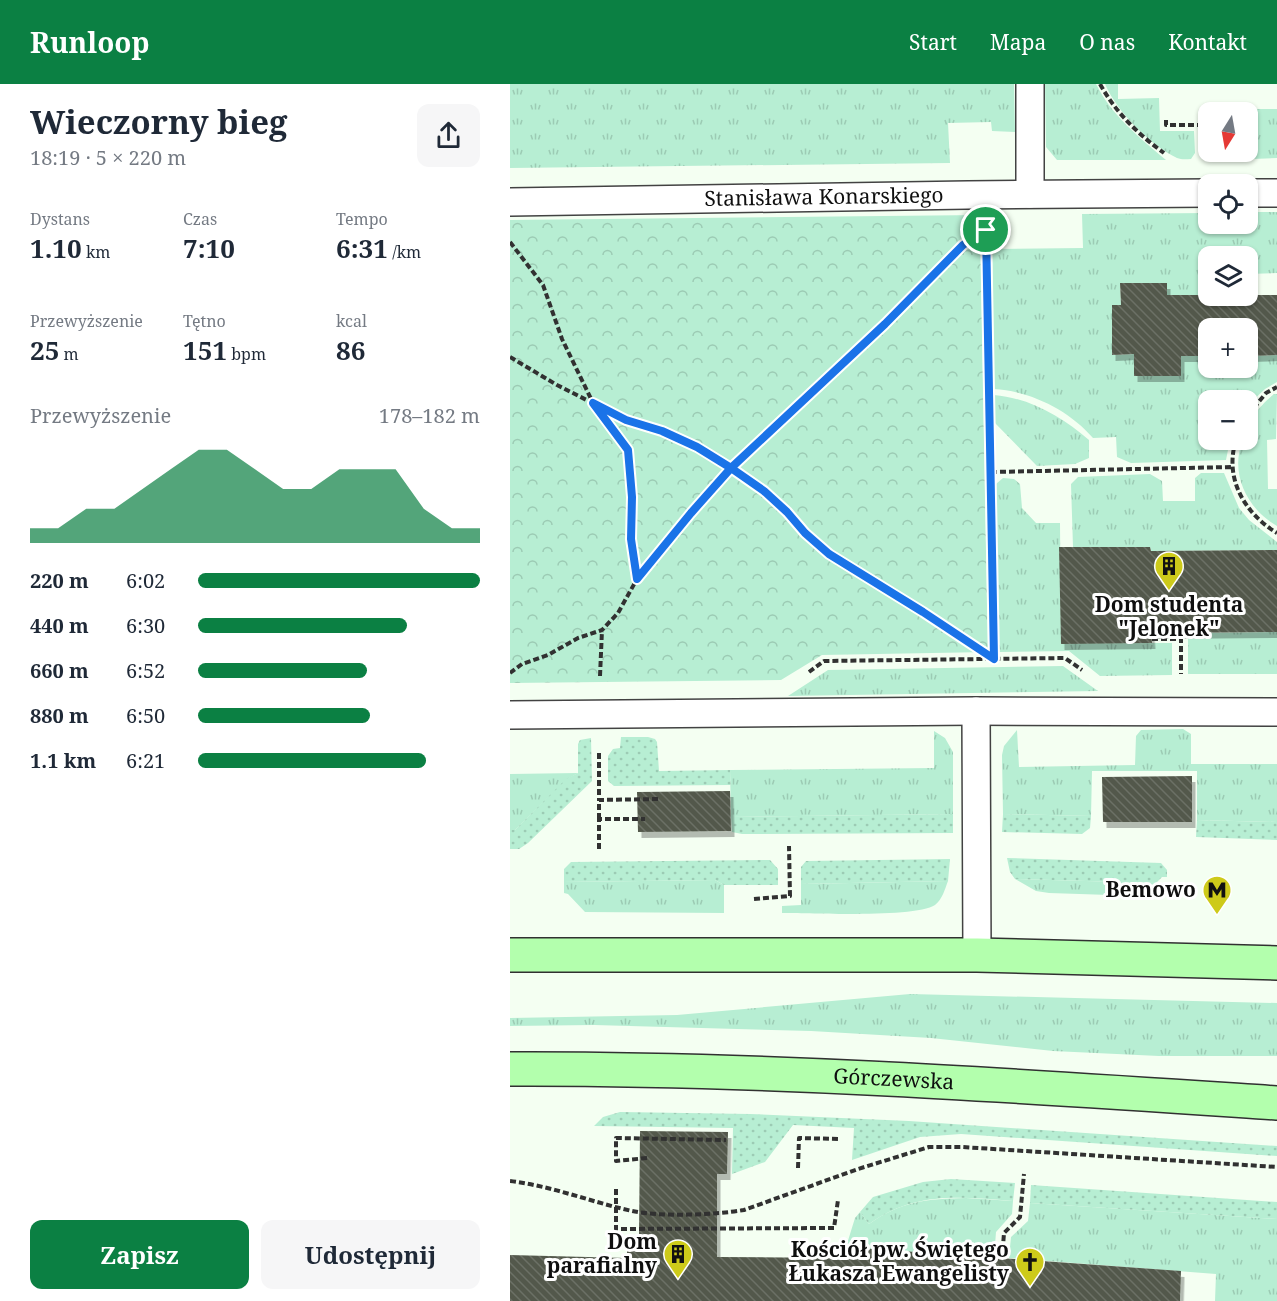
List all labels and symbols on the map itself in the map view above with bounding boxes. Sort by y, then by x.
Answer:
north arrow [1198,102,1258,162]
street label: Stanisława Konarskiego [704,180,944,212]
pin [960,204,1011,255]
building icon: Dom studenta "Jelonek" [1153,550,1185,592]
place label: Dom studenta "Jelonek" [1095,590,1243,642]
metro station icon: Bemowo [1201,874,1233,916]
place label: Bemowo [1105,875,1196,903]
street label: Górczewska [833,1061,955,1095]
place label: Dom parafialny [547,1227,658,1279]
place label: Kościół pw. Świętego Łukasza Ewangelisty [788,1235,1010,1287]
building icon: Dom parafialny [662,1238,694,1280]
church icon: Kościół pw. Świętego Łukasza Ewangelisty [1014,1246,1046,1288]

